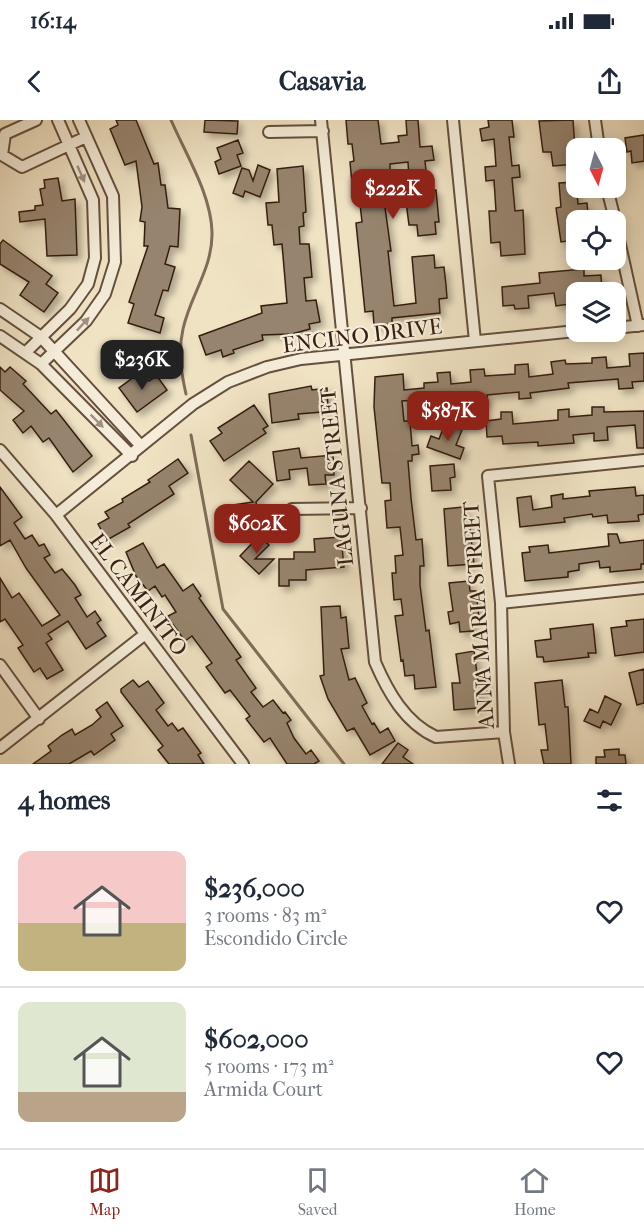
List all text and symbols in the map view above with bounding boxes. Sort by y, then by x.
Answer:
text: 16:14 [30,8,76,34]
icon: back [18,65,51,98]
text: Casavia [279,65,365,97]
icon: share [593,65,626,98]
north arrow [566,138,626,198]
map controls [566,138,626,342]
one-way arrow [76,165,85,182]
pin: $222K [351,169,435,220]
text: $222K [365,177,421,200]
button: locate [566,210,626,270]
button: layers [566,282,626,342]
street label: ENCINO DRIVE [281,313,443,359]
one-way arrow [76,316,90,331]
pin: $236K [100,340,184,391]
text: $236K [115,348,169,371]
street label: LAGUNA STREET [315,385,359,567]
pin: $587K [406,391,490,442]
text: $587K [421,399,475,422]
one-way arrow [90,414,104,428]
street label: ANNA MARIA STREET [458,499,500,731]
pin: $602K [215,504,299,555]
text: $602K [228,512,286,535]
street label: EL CAMINITO [84,528,193,661]
icon: filters [593,784,626,817]
text: 4 homes [18,785,110,816]
text: $236,000 [204,873,305,904]
icon: home [66,875,138,947]
icon: heart [593,895,626,928]
text: 3 rooms · 83 m² [204,904,327,927]
text: Escondido Circle [204,927,348,950]
text: $602,000 [204,1024,309,1055]
icon: home [66,1026,138,1098]
icon: heart [593,1046,626,1079]
text: 5 rooms · 173 m² [204,1055,334,1078]
text: Armida Court [204,1078,323,1101]
tab: Map [88,1164,121,1219]
tab: Saved [298,1164,338,1219]
tab: Home [514,1164,556,1219]

